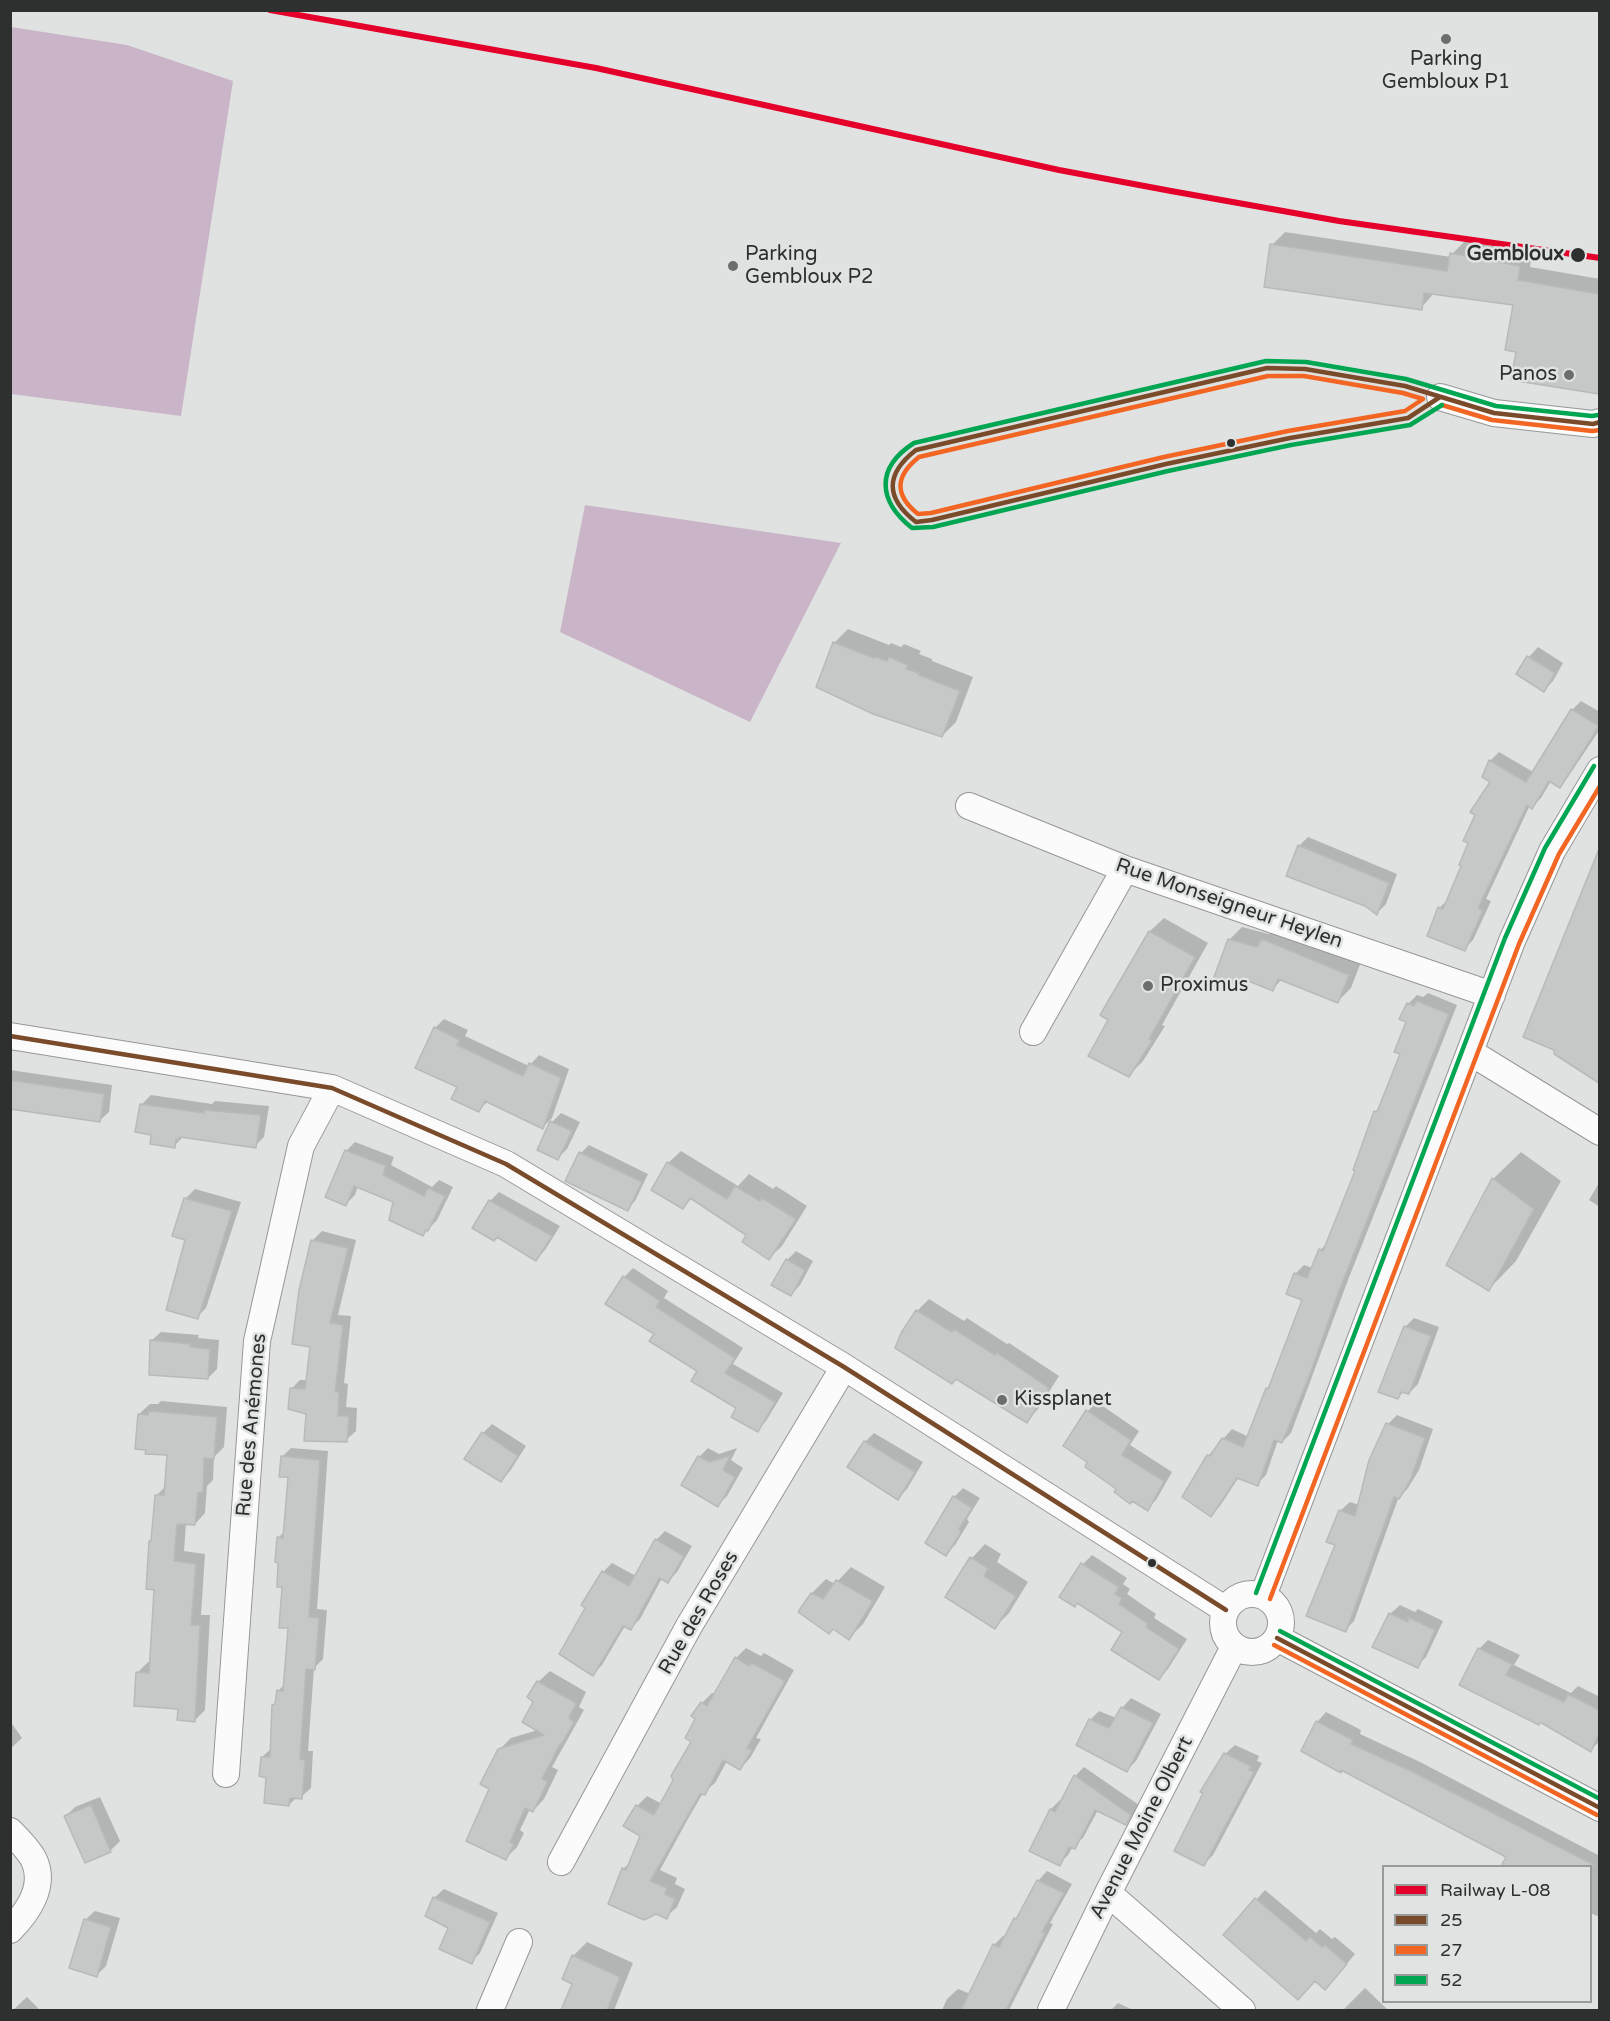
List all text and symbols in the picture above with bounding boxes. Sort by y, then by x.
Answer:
marker: Parking Gembloux P1 [1439,32,1453,46]
place label: Parking Gembloux P1 [1382,48,1510,95]
place label: Parking Gembloux P2 [745,243,874,290]
place label: Gembloux [1467,243,1564,267]
marker: Gembloux [1569,246,1587,264]
marker: Parking Gembloux P2 [726,259,740,273]
place label: Panos [1499,363,1557,387]
marker: Panos [1562,368,1576,382]
unlabelled marker [1225,437,1237,449]
street label: Rue Monseigneur Heylen [1112,854,1346,954]
place label: Proximus [1160,974,1248,998]
marker: Proximus [1141,979,1155,993]
street label: Rue des Anémones [232,1333,272,1517]
place label: Kissplanet [1014,1388,1112,1412]
marker: Kissplanet [995,1393,1009,1407]
street label: Rue des Roses [654,1547,744,1679]
unlabelled marker [1146,1557,1158,1569]
street label: Avenue Moine Olbert [1085,1733,1199,1923]
legend [1382,1865,1592,2003]
text: Railway L-08 [1440,1879,1551,1901]
text: 25 [1440,1909,1463,1931]
text: 27 [1440,1939,1463,1961]
text: 52 [1440,1969,1463,1991]

